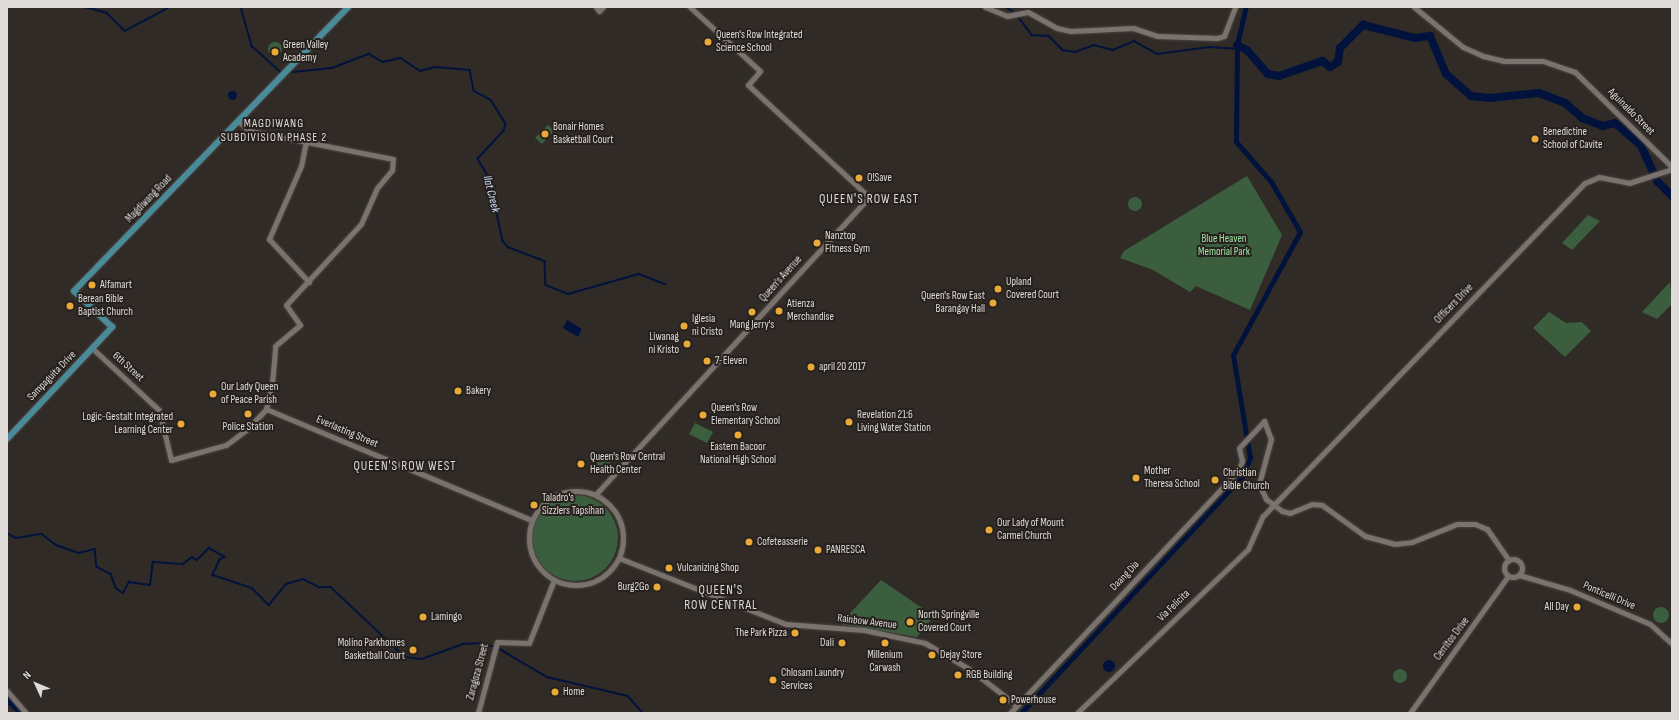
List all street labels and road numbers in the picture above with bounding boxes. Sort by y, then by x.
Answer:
street label: Aguinaldo Street [1605,86,1657,138]
street label: Magdiwang Road [123,172,175,226]
street label: Queen's Avenue [757,253,805,305]
street label: Officers Drive [1432,281,1476,327]
street label: Sampaguita Drive [25,348,79,404]
street label: 6th Street [110,349,146,385]
street label: Everlasting Street [314,413,380,451]
street label: Daang Dia [1108,558,1142,594]
street label: Ponticelli Drive [1581,579,1637,613]
street label: Via Felicita [1155,587,1193,625]
street label: Rainbow Avenue [837,612,897,632]
street label: Cerritos Drive [1431,615,1473,663]
street label: Zaragoza Street [464,642,492,702]

